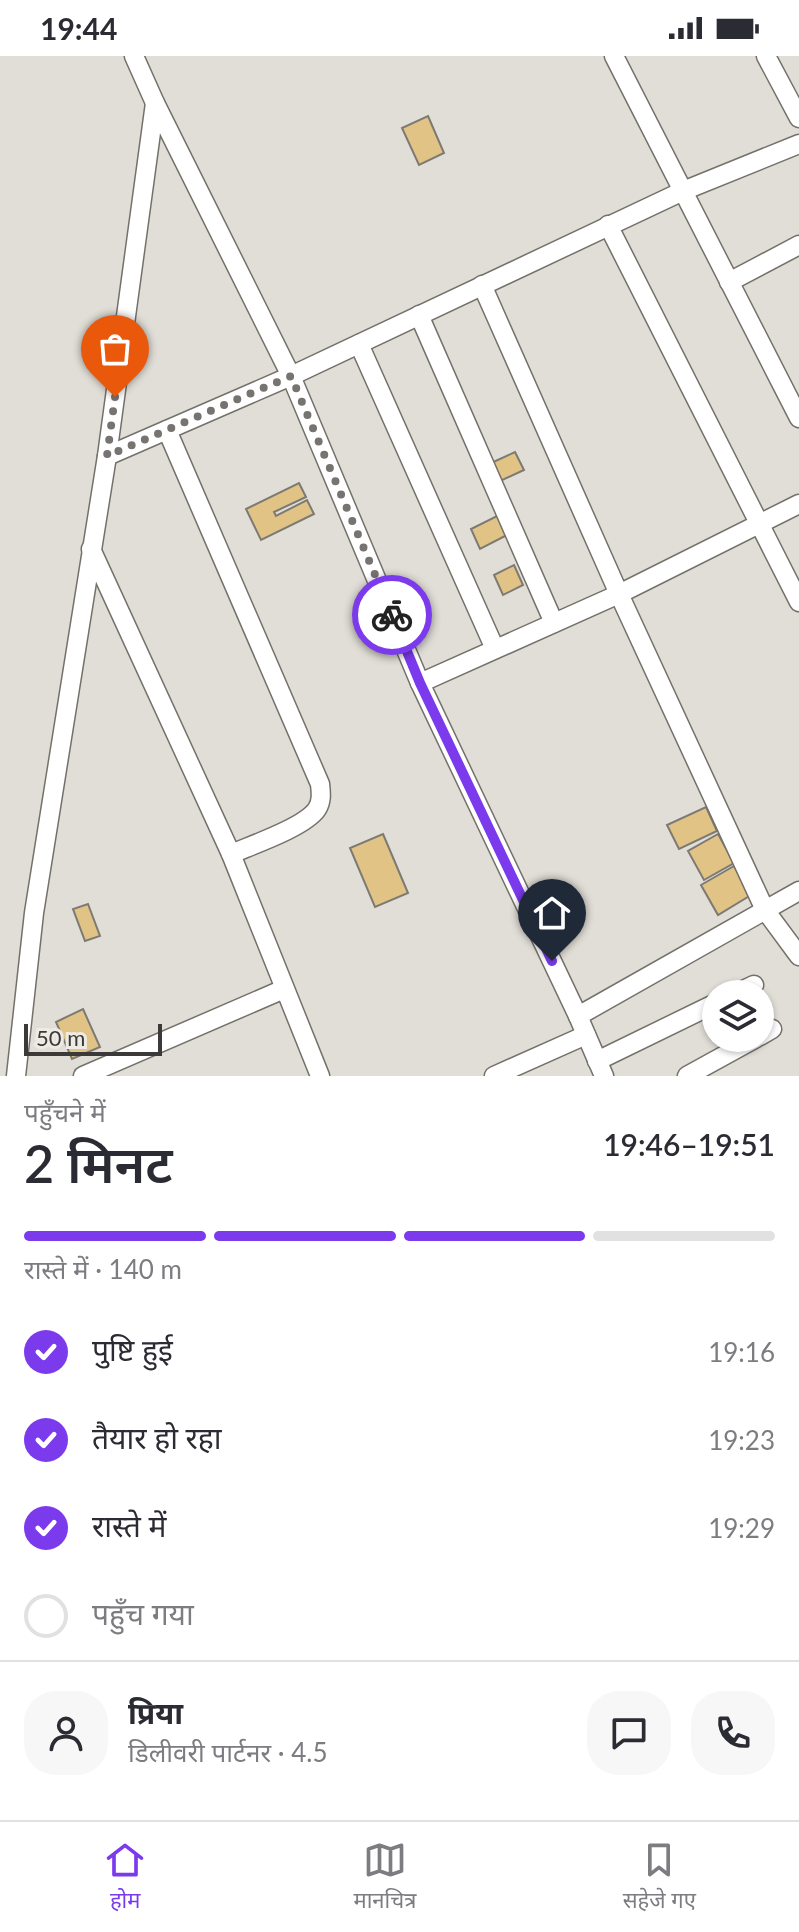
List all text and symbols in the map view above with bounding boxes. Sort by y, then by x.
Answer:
text: 19:44 [40,10,117,46]
pin [81,315,149,397]
icon: bag [93,327,137,371]
courier [352,575,432,655]
icon: bike [370,593,414,637]
pin [518,879,586,961]
icon: home [530,891,574,935]
map controls [702,980,774,1052]
button: layers [702,980,774,1052]
scale bar [24,1020,162,1056]
text: 50 m [36,1024,85,1051]
text: पहुँचने में [24,1096,106,1128]
text: 19:46–19:51 [603,1126,775,1162]
text: 2 मिनट [24,1132,173,1194]
text: रास्ते में · 140 m [24,1253,182,1285]
icon: check [24,1330,68,1374]
text: पुष्टि हुई [92,1331,173,1367]
text: 19:16 [708,1336,775,1368]
icon: check [24,1418,68,1462]
text: तैयार हो रहा [92,1419,222,1455]
text: 19:23 [708,1424,775,1456]
icon: check [24,1506,68,1550]
text: रास्ते में [92,1507,166,1543]
text: 19:29 [708,1512,775,1544]
text: पहुँच गया [92,1595,194,1631]
button: person [24,1691,108,1775]
button: chat [587,1691,671,1775]
button: phone [691,1691,775,1775]
text: प्रिया [128,1694,183,1730]
text: डिलीवरी पार्टनर · 4.5 [128,1736,328,1768]
tab: होम [103,1838,147,1917]
tab: मानचित्र [354,1838,416,1917]
tab: सहेजे गए [623,1838,696,1917]

